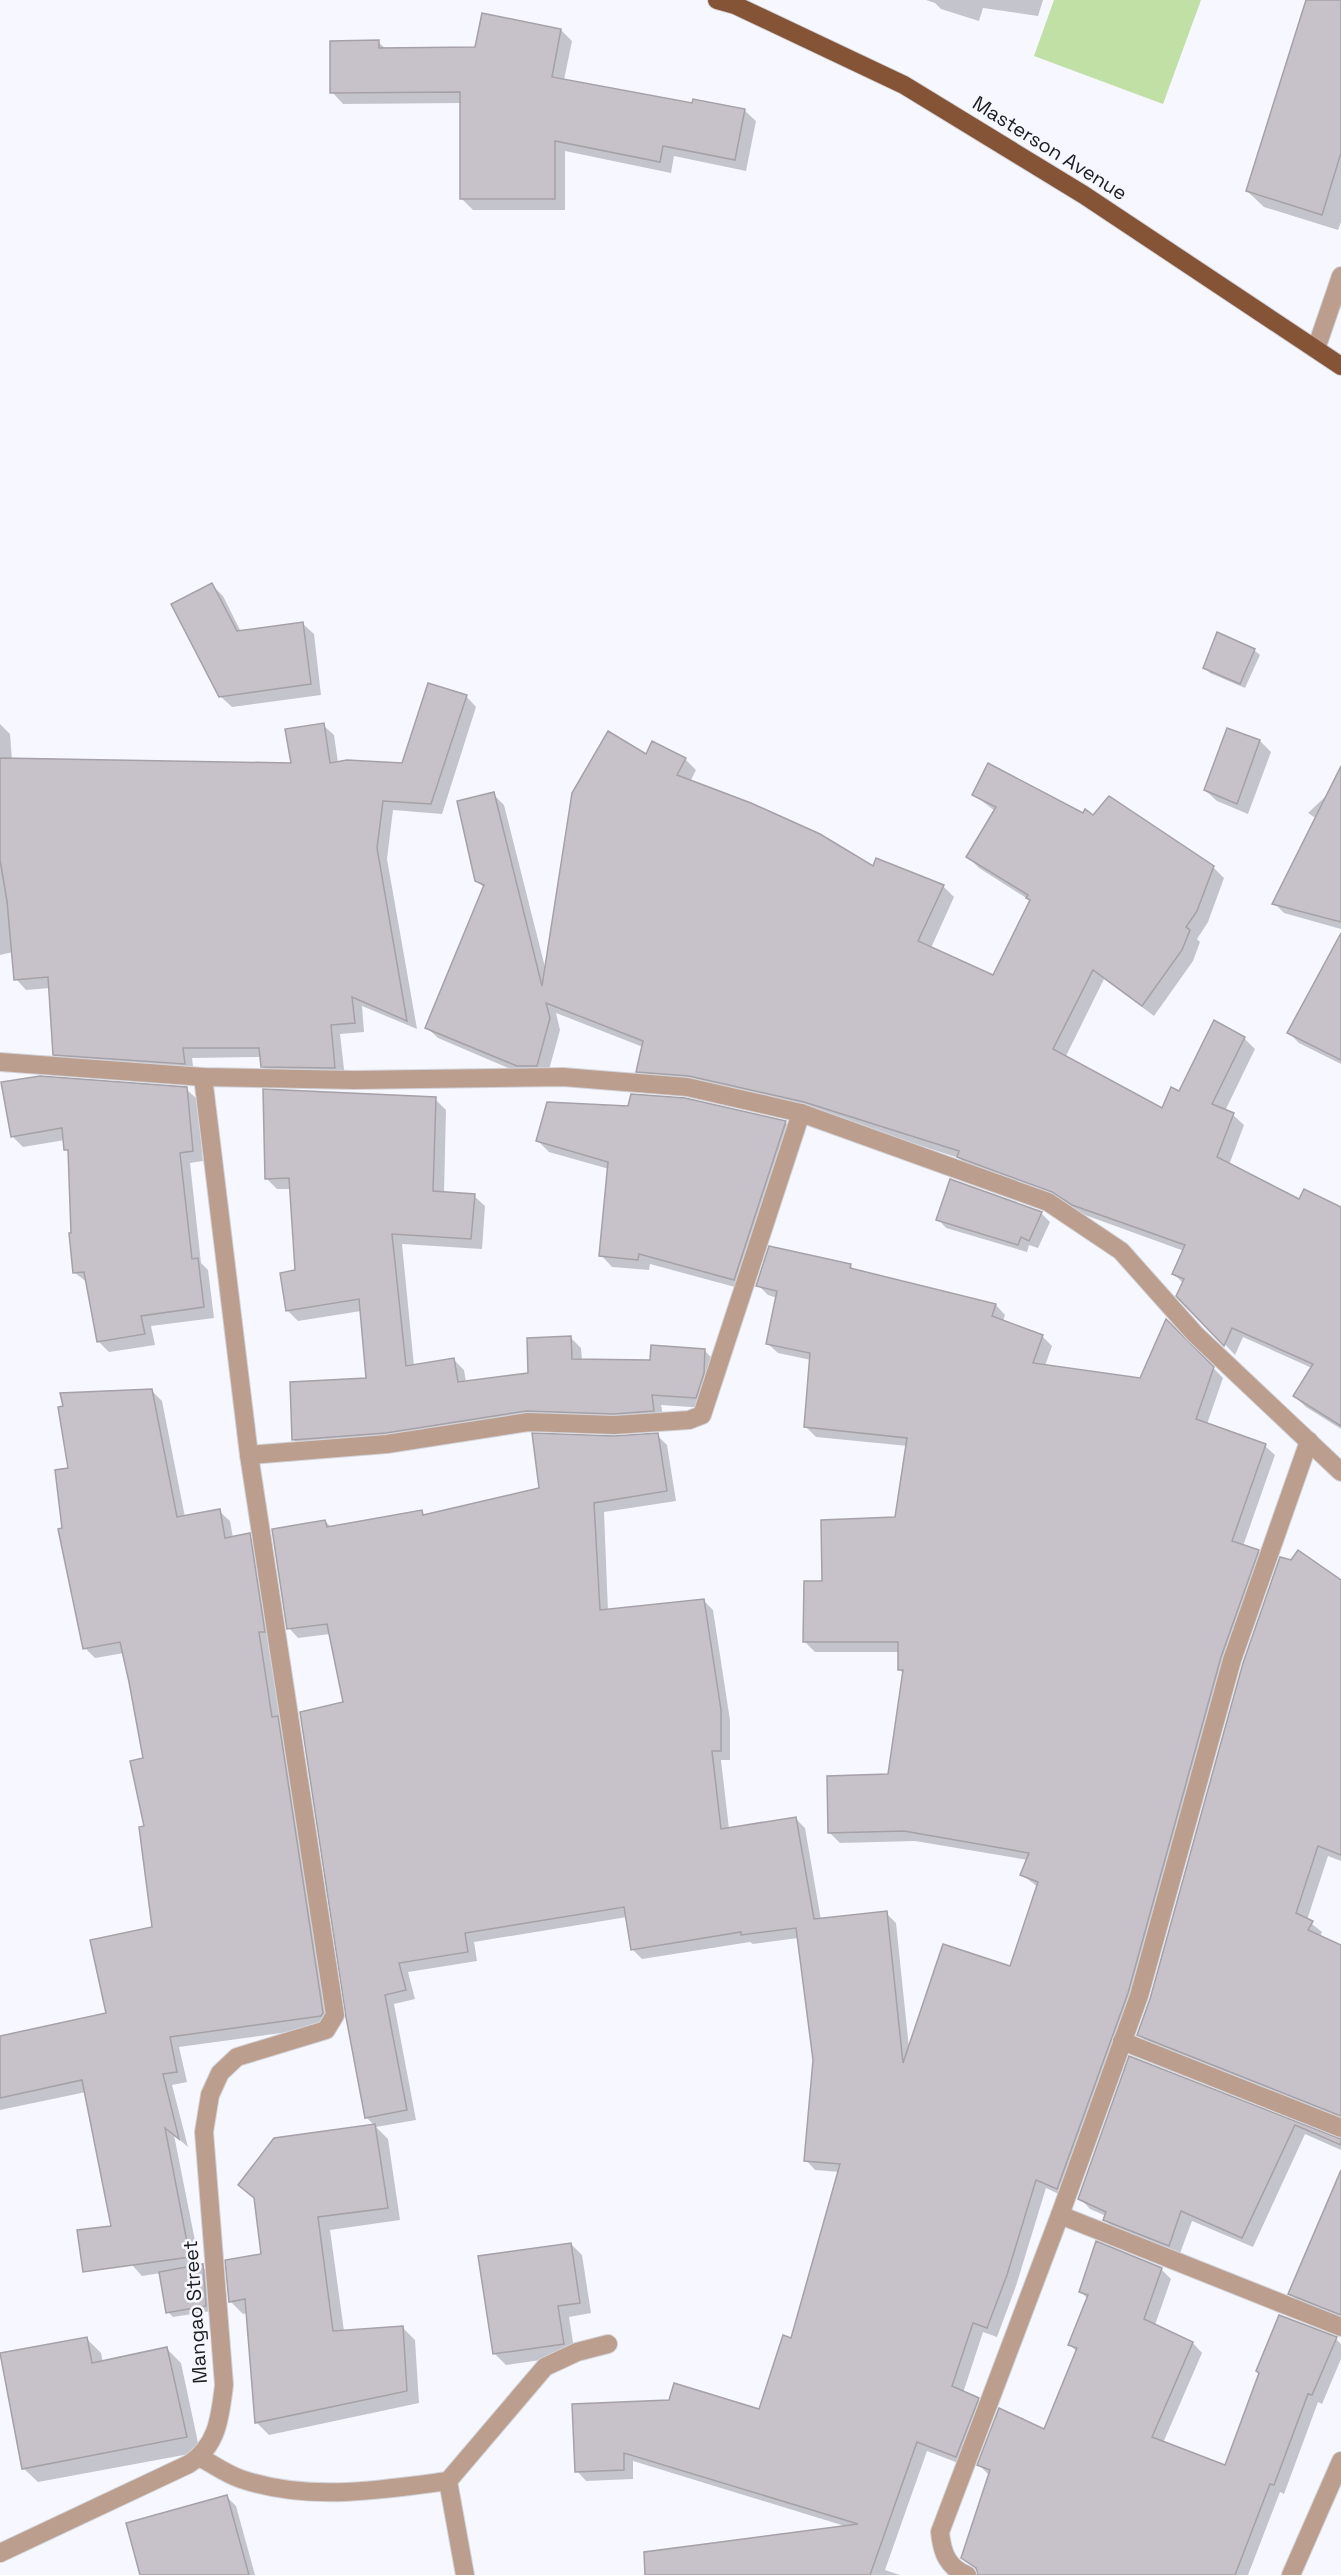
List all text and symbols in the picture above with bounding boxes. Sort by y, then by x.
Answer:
street label: Masterson Avenue [968,90,1132,206]
street label: Mangao Street [177,2239,213,2385]

